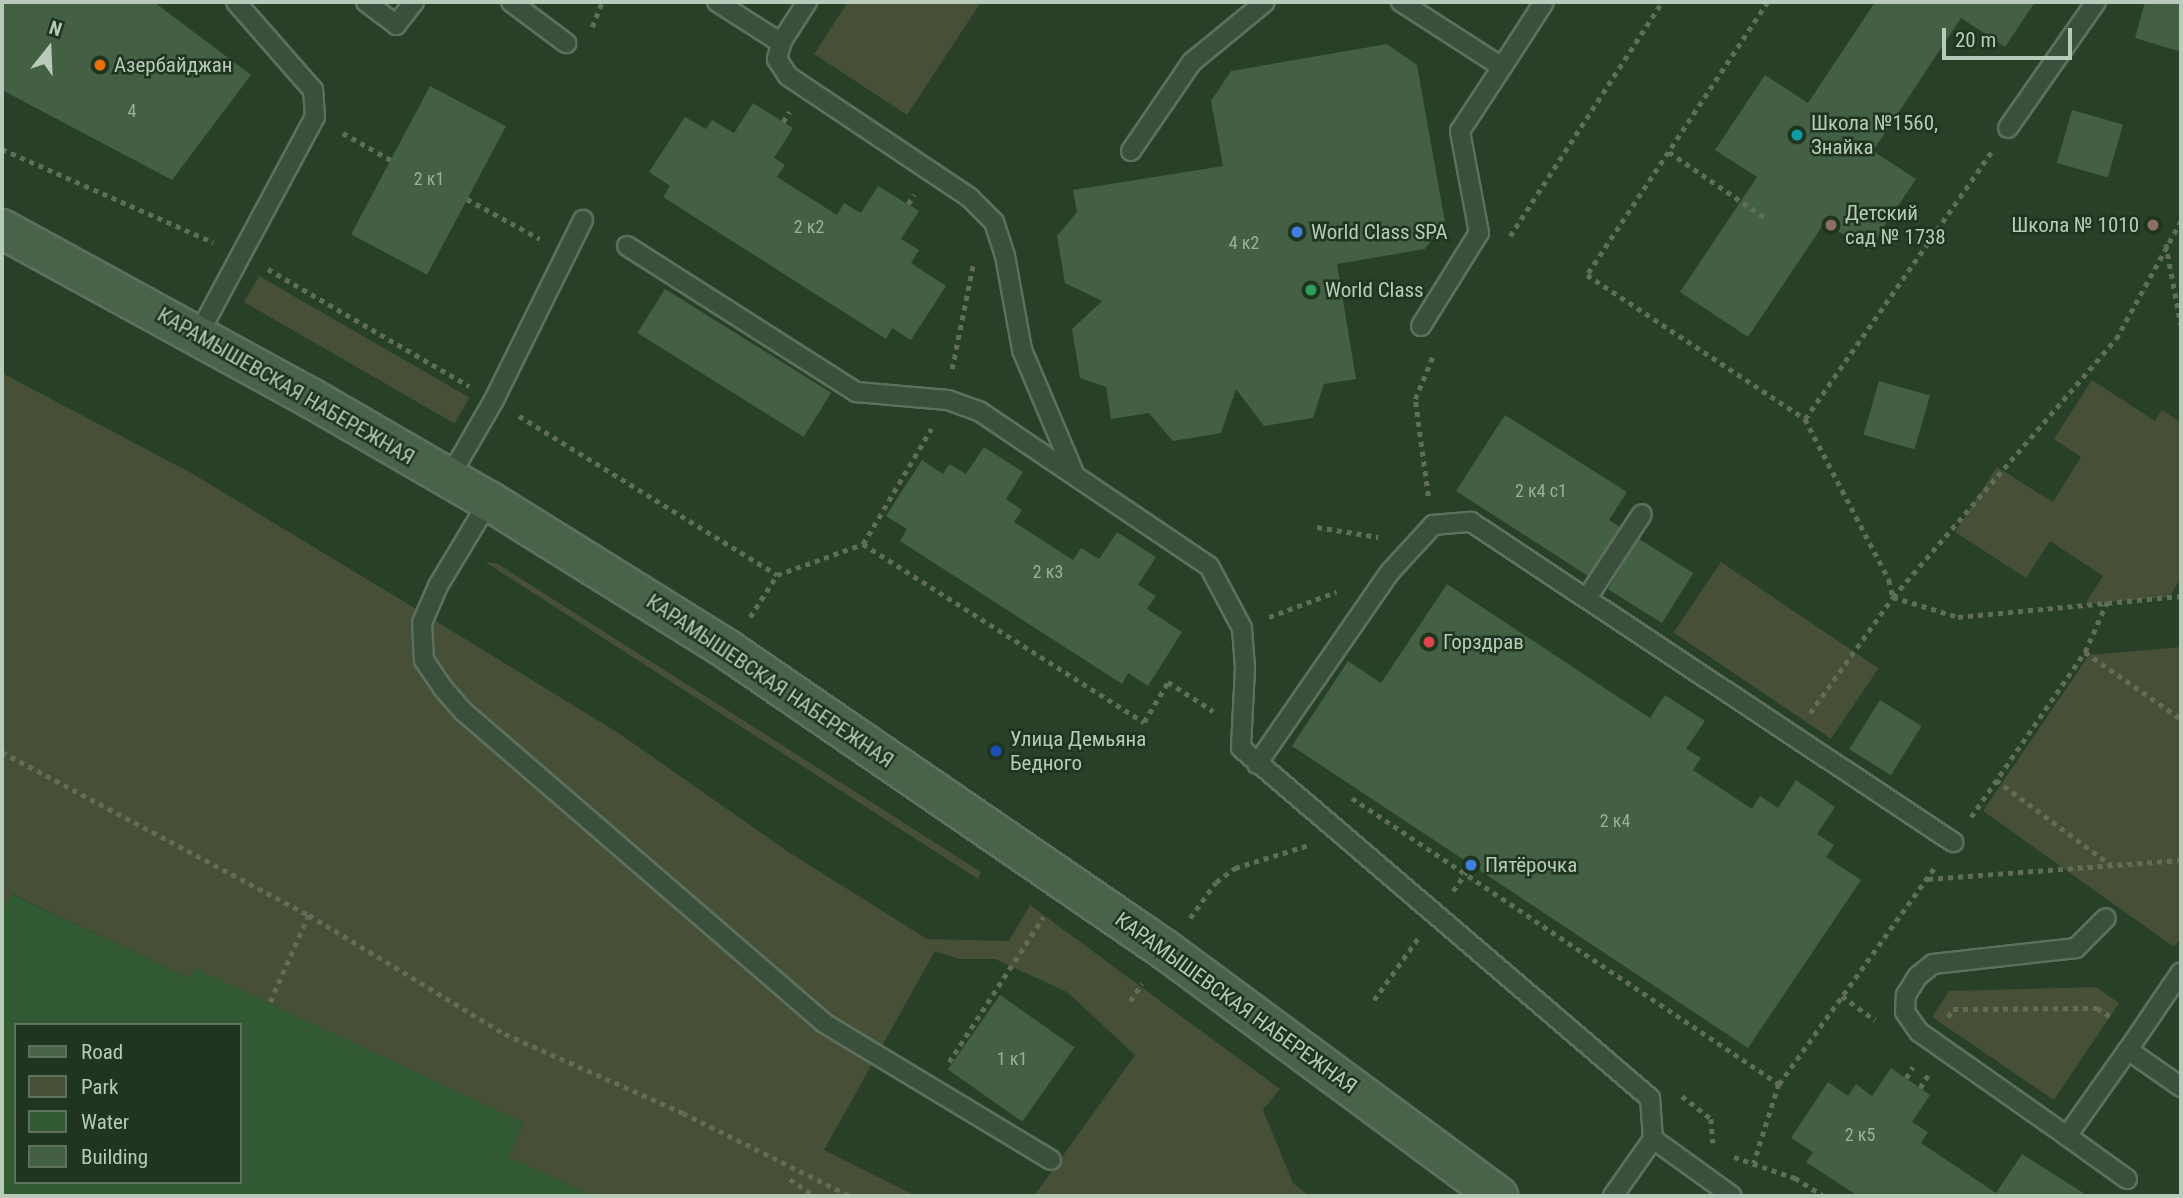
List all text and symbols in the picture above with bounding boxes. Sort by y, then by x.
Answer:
north arrow [14,14,84,84]
scale bar [1945,14,2074,58]
text: N [47,16,65,41]
text: 20 m [1955,28,1996,52]
place label: Азербайджан [114,52,233,78]
marker: Азербайджан [92,57,108,73]
house number: 4 [128,100,136,122]
place label: Школа №1560, Знайка [1811,110,1938,160]
marker: Школа №1560, Знайка [1789,127,1805,143]
house number: 2 к1 [414,168,444,190]
place label: Детский сад № 1738 [1845,200,1946,250]
place label: Школа № 1010 [2011,212,2139,238]
house number: 2 к2 [794,216,824,238]
marker: Детский сад № 1738 [1823,217,1839,233]
marker: Школа № 1010 [2145,217,2161,233]
place label: World Class SPA [1311,219,1448,245]
marker: World Class SPA [1289,224,1305,240]
house number: 4 к2 [1229,232,1259,254]
place label: World Class [1325,277,1424,303]
marker: World Class [1303,282,1319,298]
street label: КАРАМЫШЕВСКАЯ НАБЕРЕЖНАЯ [153,302,419,470]
house number: 2 к4 с1 [1515,480,1567,502]
house number: 2 к3 [1033,561,1063,583]
street label: КАРАМЫШЕВСКАЯ НАБЕРЕЖНАЯ [642,589,898,773]
place label: Горздрав [1443,629,1524,655]
marker: Горздрав [1421,634,1437,650]
place label: Улица Демьяна Бедного [1010,726,1146,776]
marker: Улица Демьяна Бедного [988,743,1004,759]
house number: 2 к4 [1600,810,1630,832]
place label: Пятёрочка [1485,852,1577,878]
marker: Пятёрочка [1463,857,1479,873]
street label: КАРАМЫШЕВСКАЯ НАБЕРЕЖНАЯ [1110,907,1362,1099]
legend [14,1023,242,1184]
text: Road [81,1040,123,1064]
house number: 1 к1 [997,1048,1027,1070]
text: Park [81,1075,118,1099]
text: Water [81,1110,129,1134]
house number: 2 к5 [1845,1124,1875,1146]
text: Building [81,1145,148,1169]

